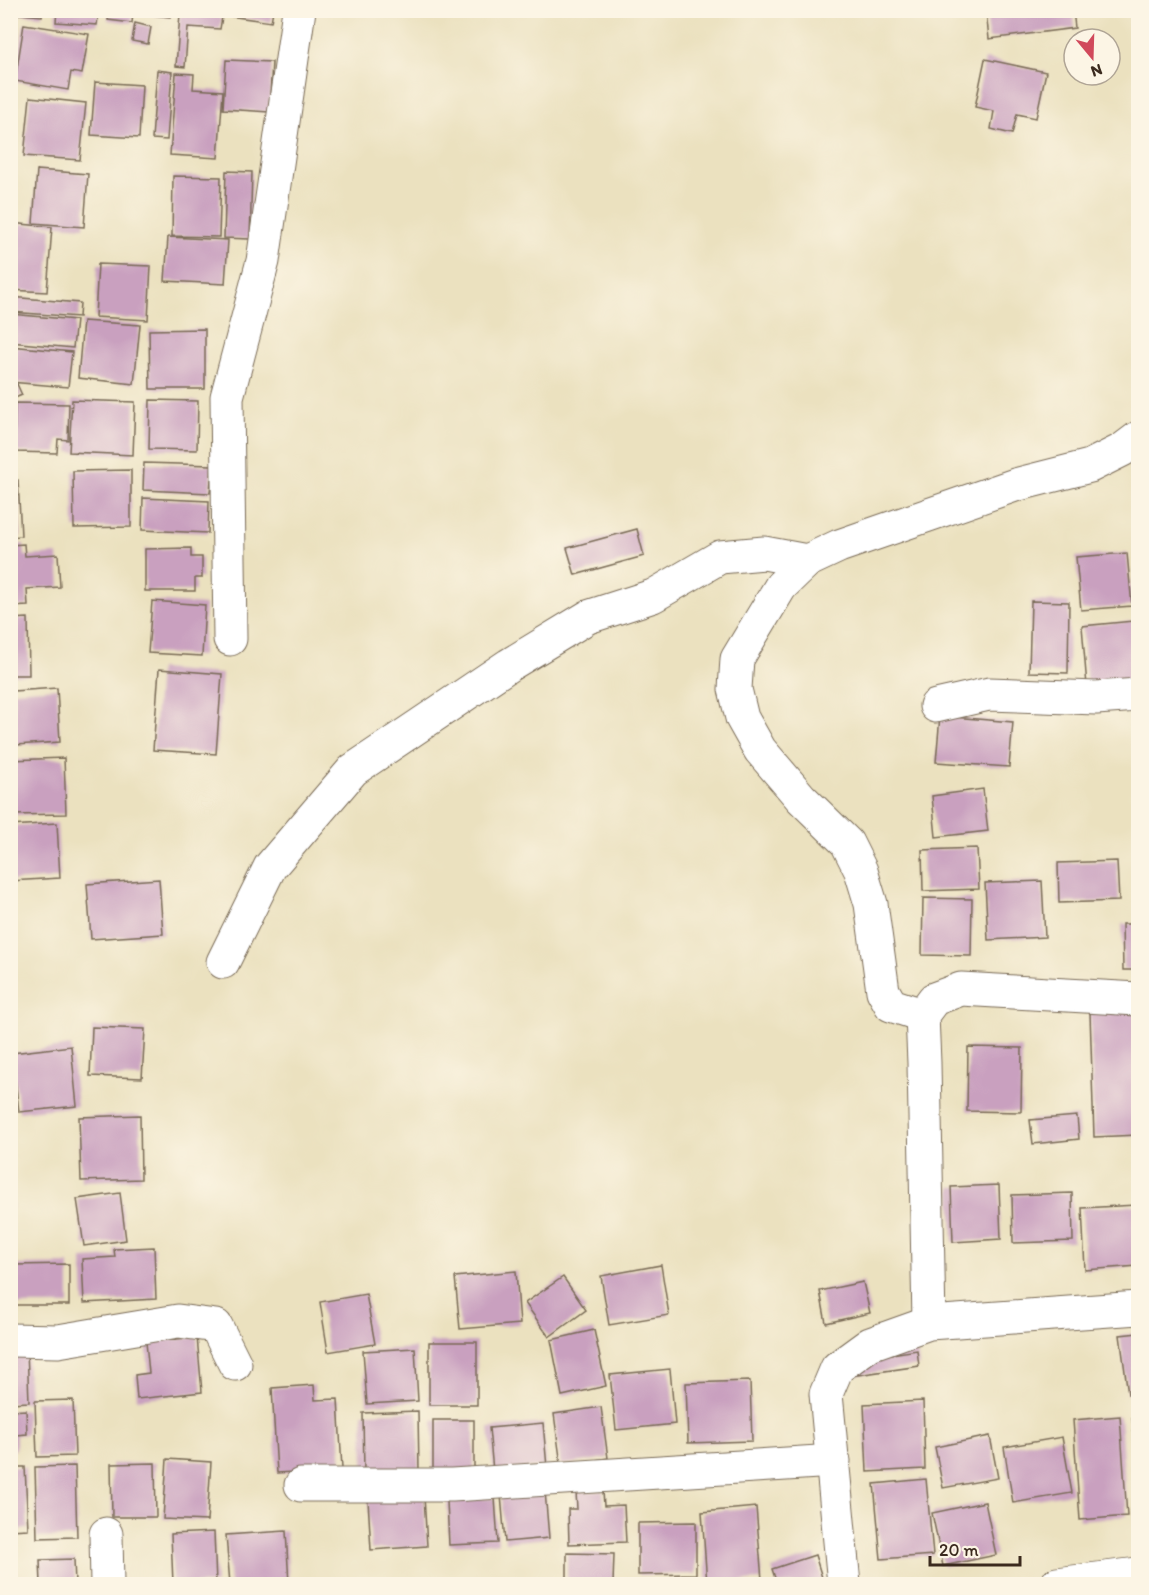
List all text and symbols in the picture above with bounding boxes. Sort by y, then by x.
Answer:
north arrow [1062,27,1122,87]
text: N [1089,60,1105,81]
scale bar [930,1529,1020,1567]
text: 20 m [939,1539,979,1561]

